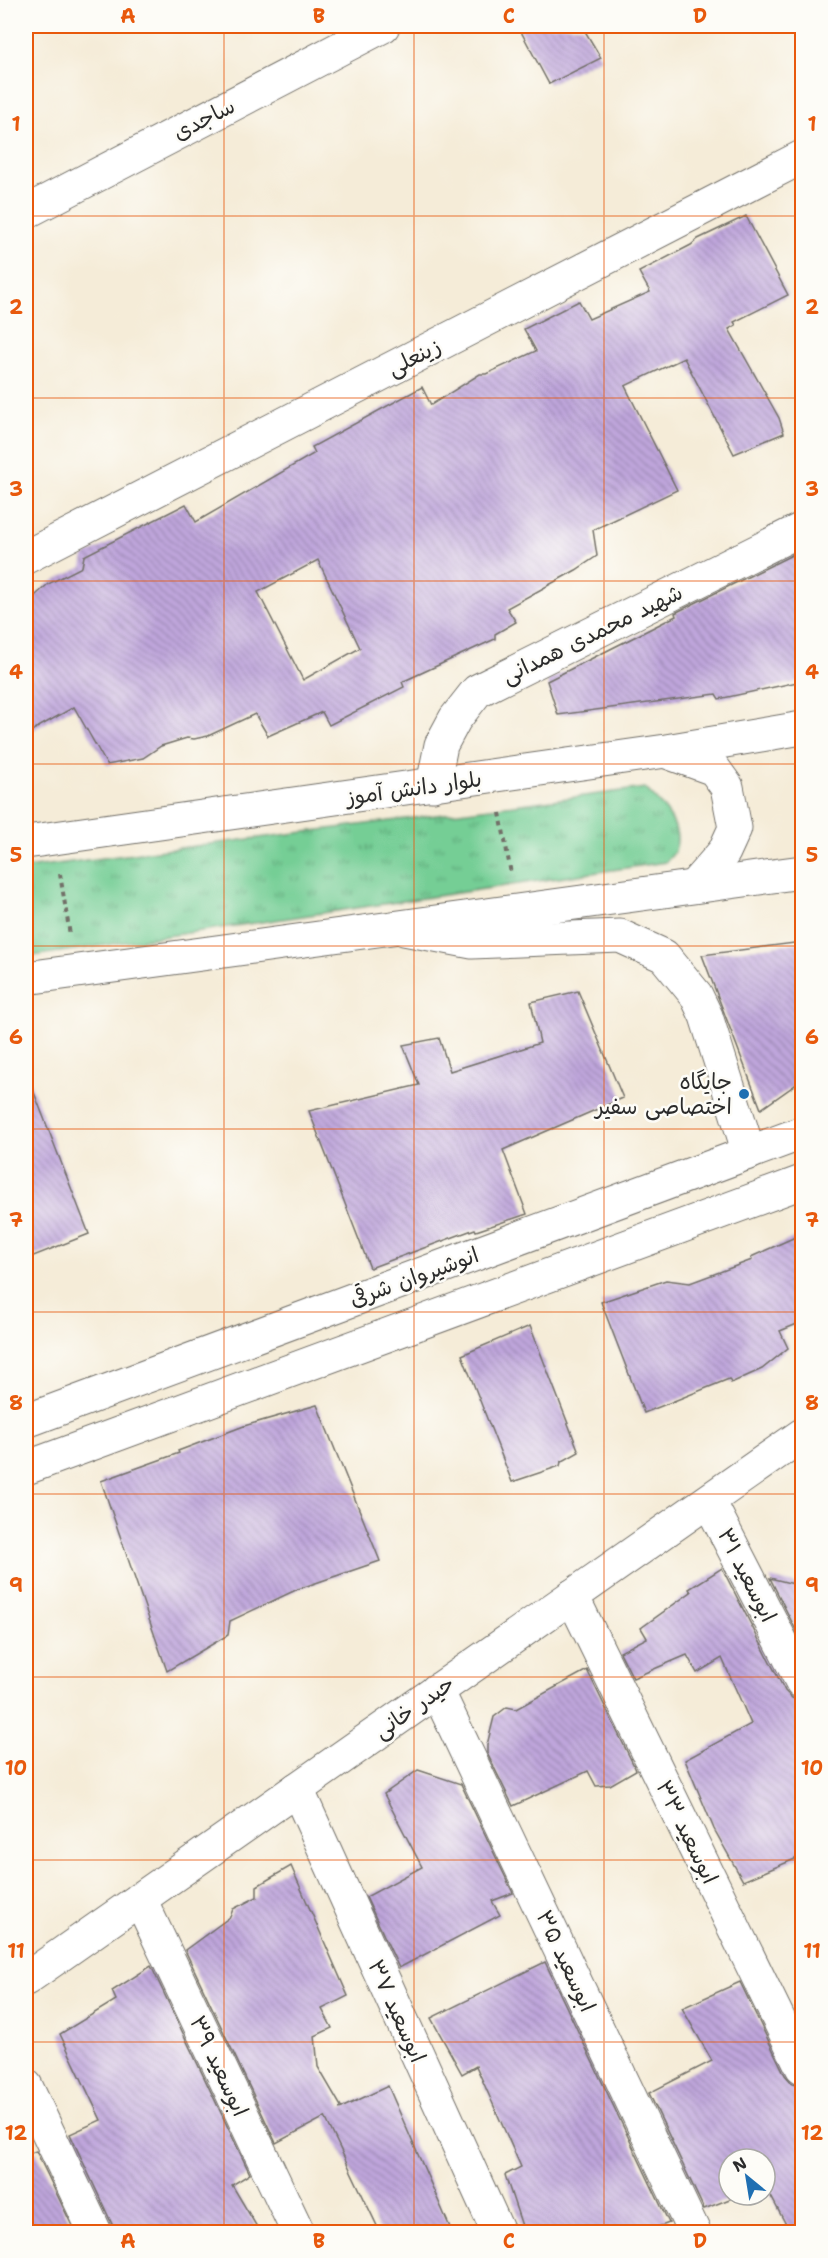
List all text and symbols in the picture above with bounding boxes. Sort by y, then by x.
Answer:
text: A [120,3,136,29]
text: B [313,3,325,29]
text: C [503,3,515,29]
text: D [693,3,707,29]
street label: ساجدی [168,91,240,147]
text: 1 [11,111,21,137]
text: 1 [807,111,817,137]
text: 2 [9,294,23,320]
text: 2 [805,294,819,320]
street label: زینعلی [382,331,446,383]
text: 3 [9,476,23,502]
text: 3 [805,476,819,502]
street label: شهید محمدی همدانی [497,578,687,690]
text: 4 [9,659,23,685]
text: 4 [805,659,819,685]
street label: بلوار دانش آموز [342,764,484,812]
text: 5 [10,842,22,868]
text: 5 [806,842,818,868]
text: 6 [9,1024,23,1050]
text: 6 [805,1024,819,1050]
place label: جایگاه اختصاصی سفیر [593,1067,732,1121]
marker: جایگاه اختصاصی سفیر [737,1087,751,1101]
text: 7 [9,1207,23,1233]
text: 7 [805,1207,819,1233]
street label: انوشیروان شرقی [345,1240,483,1314]
text: 8 [9,1390,23,1416]
text: 8 [805,1390,819,1416]
street label: ابوسعید ۳۱ [711,1523,783,1627]
text: 9 [9,1572,23,1598]
text: 9 [805,1572,819,1598]
street label: حیدر خانی [368,1669,460,1745]
text: 10 [5,1755,27,1781]
text: 10 [801,1755,823,1781]
street label: ابوسعید ۳۳ [649,1775,725,1889]
street label: ابوسعید ۳۵ [530,1905,602,2017]
text: 11 [7,1938,25,1964]
text: 11 [803,1938,821,1964]
street label: ابوسعید ۳۷ [361,1955,433,2067]
street label: ابوسعید ۳۹ [183,2011,255,2121]
text: 12 [5,2120,27,2146]
text: 12 [801,2120,823,2146]
north arrow [717,2147,777,2207]
text: N [729,2152,750,2177]
text: A [120,2228,136,2254]
text: B [313,2228,325,2254]
text: C [503,2228,515,2254]
text: D [693,2228,707,2254]

